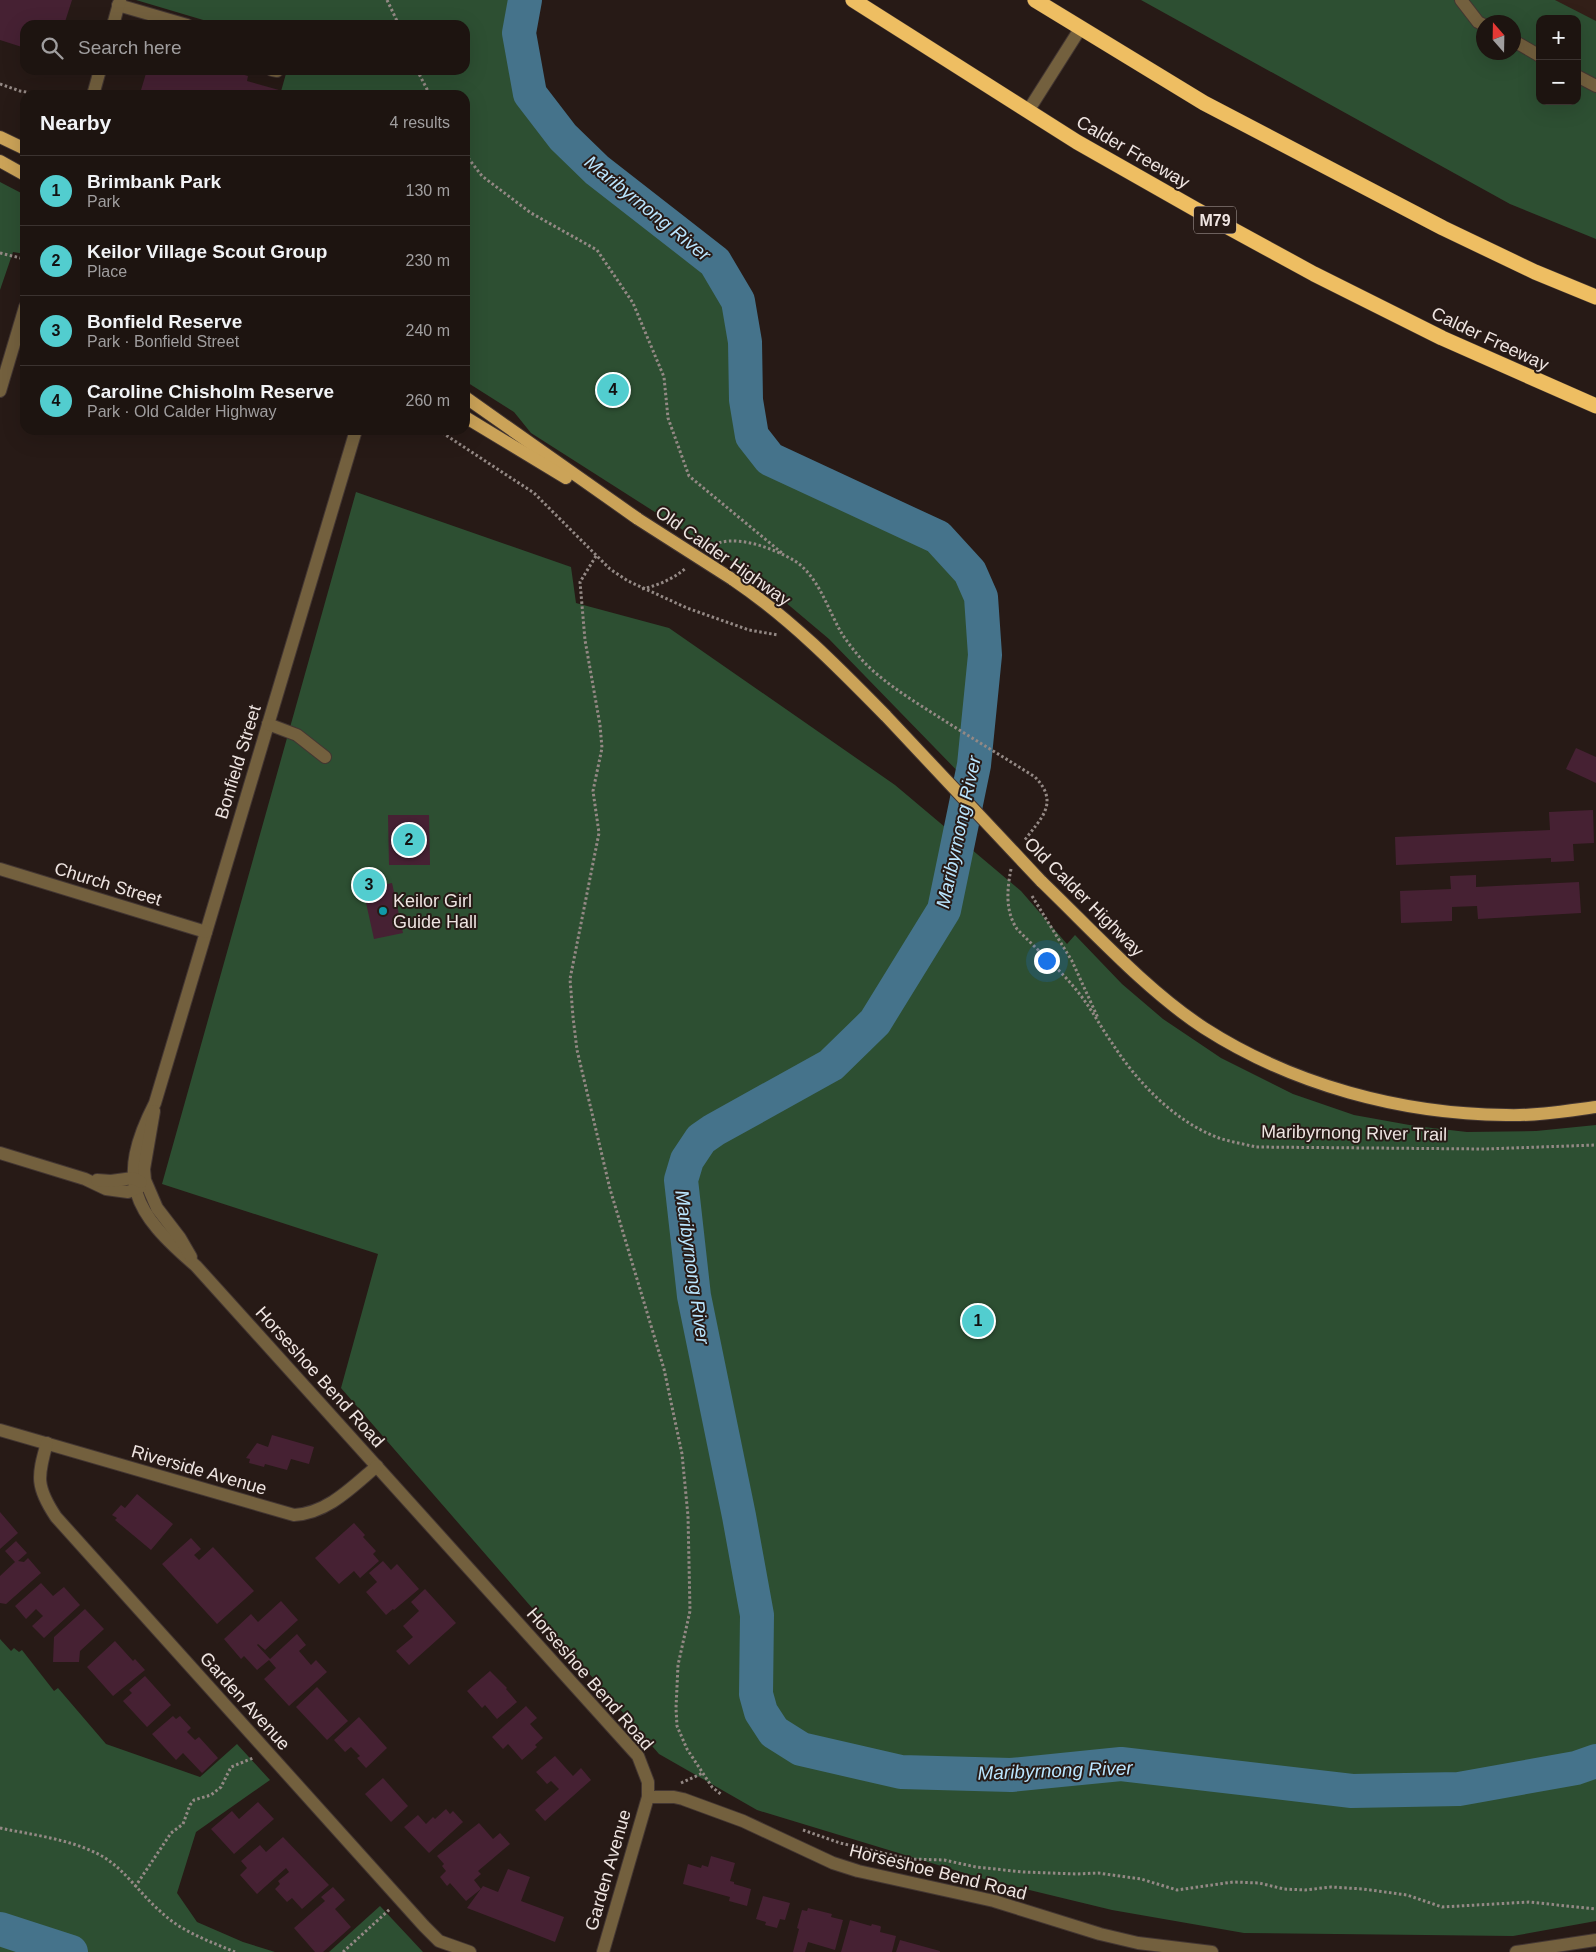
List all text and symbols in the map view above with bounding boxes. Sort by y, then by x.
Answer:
north arrow [1476,15,1521,60]
map controls [1536,15,1581,105]
button: + [1536,15,1581,60]
search box [20,20,470,75]
icon: search [38,34,66,62]
text: Search here [78,37,182,58]
button: − [1536,60,1581,105]
text: Nearby [40,111,111,134]
street label: Calder Freeway [1073,112,1193,192]
text: 4 results [390,114,450,131]
water label: Maribyrnong River [581,151,715,266]
text: Brimbank Park [87,171,221,192]
text: 1 [52,182,60,199]
text: 130 m [406,182,450,199]
text: Park [87,193,120,210]
road number: M79 [1194,206,1236,234]
text: Keilor Village Scout Group [87,241,327,262]
text: 2 [52,252,60,269]
text: 230 m [406,252,450,269]
text: Place [87,263,127,280]
street label: Calder Freeway [1428,303,1552,375]
text: Bonfield Reserve [87,311,242,332]
text: 3 [52,322,60,339]
text: 240 m [406,322,450,339]
text: Park · Bonfield Street [87,333,239,350]
pin: 4 [597,371,629,409]
text: Caroline Chisholm Reserve [87,381,334,402]
text: 4 [52,392,60,409]
text: 260 m [406,392,450,409]
text: Park · Old Calder Highway [87,403,276,420]
street label: Old Calder Highway [652,502,794,610]
street label: Bonfield Street [211,703,265,821]
water label: Maribyrnong River [932,753,985,910]
pin: 2 [393,821,425,859]
street label: Old Calder Highway [1020,833,1148,961]
street label: Church Street [52,858,164,910]
pin: 3 [353,866,385,904]
place label: Keilor Girl Guide Hall [393,891,477,932]
marker: Keilor Girl Guide Hall [377,905,389,917]
your location [1034,948,1060,974]
street label: Maribyrnong River Trail [1261,1121,1447,1145]
water label: Maribyrnong River [671,1189,714,1346]
pin: 1 [962,1302,994,1340]
street label: Horseshoe Bend Road [252,1303,388,1451]
street label: Riverside Avenue [129,1441,269,1499]
street label: Horseshoe Bend Road [523,1604,657,1754]
street label: Garden Avenue [196,1648,294,1754]
water label: Maribyrnong River [977,1757,1134,1784]
street label: Garden Avenue [581,1807,635,1933]
street label: Horseshoe Bend Road [847,1840,1029,1904]

